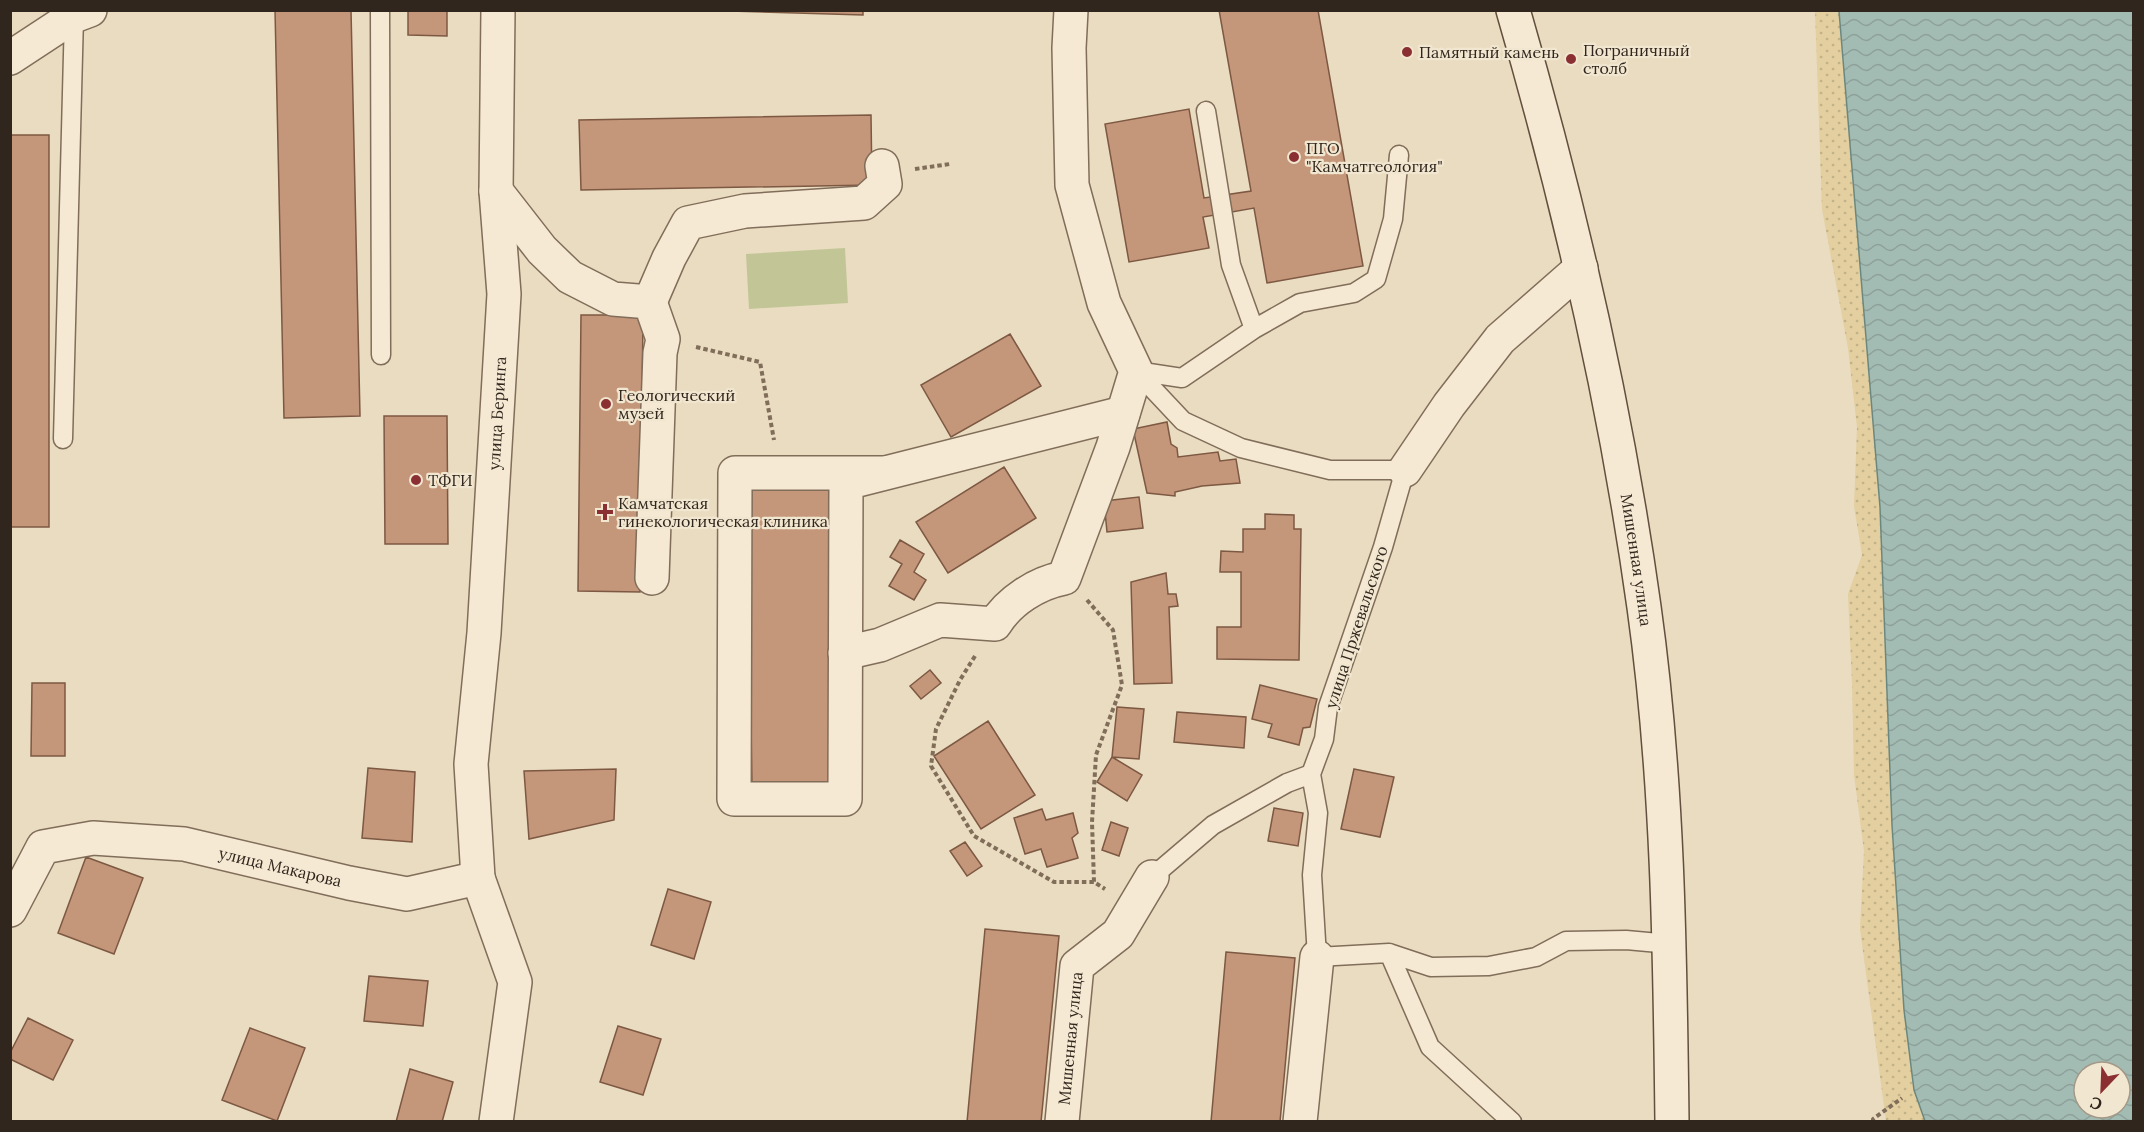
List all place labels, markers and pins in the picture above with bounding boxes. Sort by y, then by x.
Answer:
place label: Пограничный столб [1583,40,1690,78]
place label: Памятный камень [1419,42,1559,62]
marker: Памятный камень [1400,45,1414,59]
marker: Пограничный столб [1564,52,1578,66]
place label: ПГО "Камчатгеология" [1306,138,1443,176]
marker: ПГО "Камчатгеология" [1287,150,1301,164]
place label: Геологический музей [618,385,735,423]
marker: Геологический музей [599,397,613,411]
place label: ТФГИ [428,470,473,490]
marker: ТФГИ [409,473,423,487]
place label: Камчатская гинекологическая клиника [618,493,828,531]
marker: Камчатская гинекологическая клиника [596,503,614,521]

